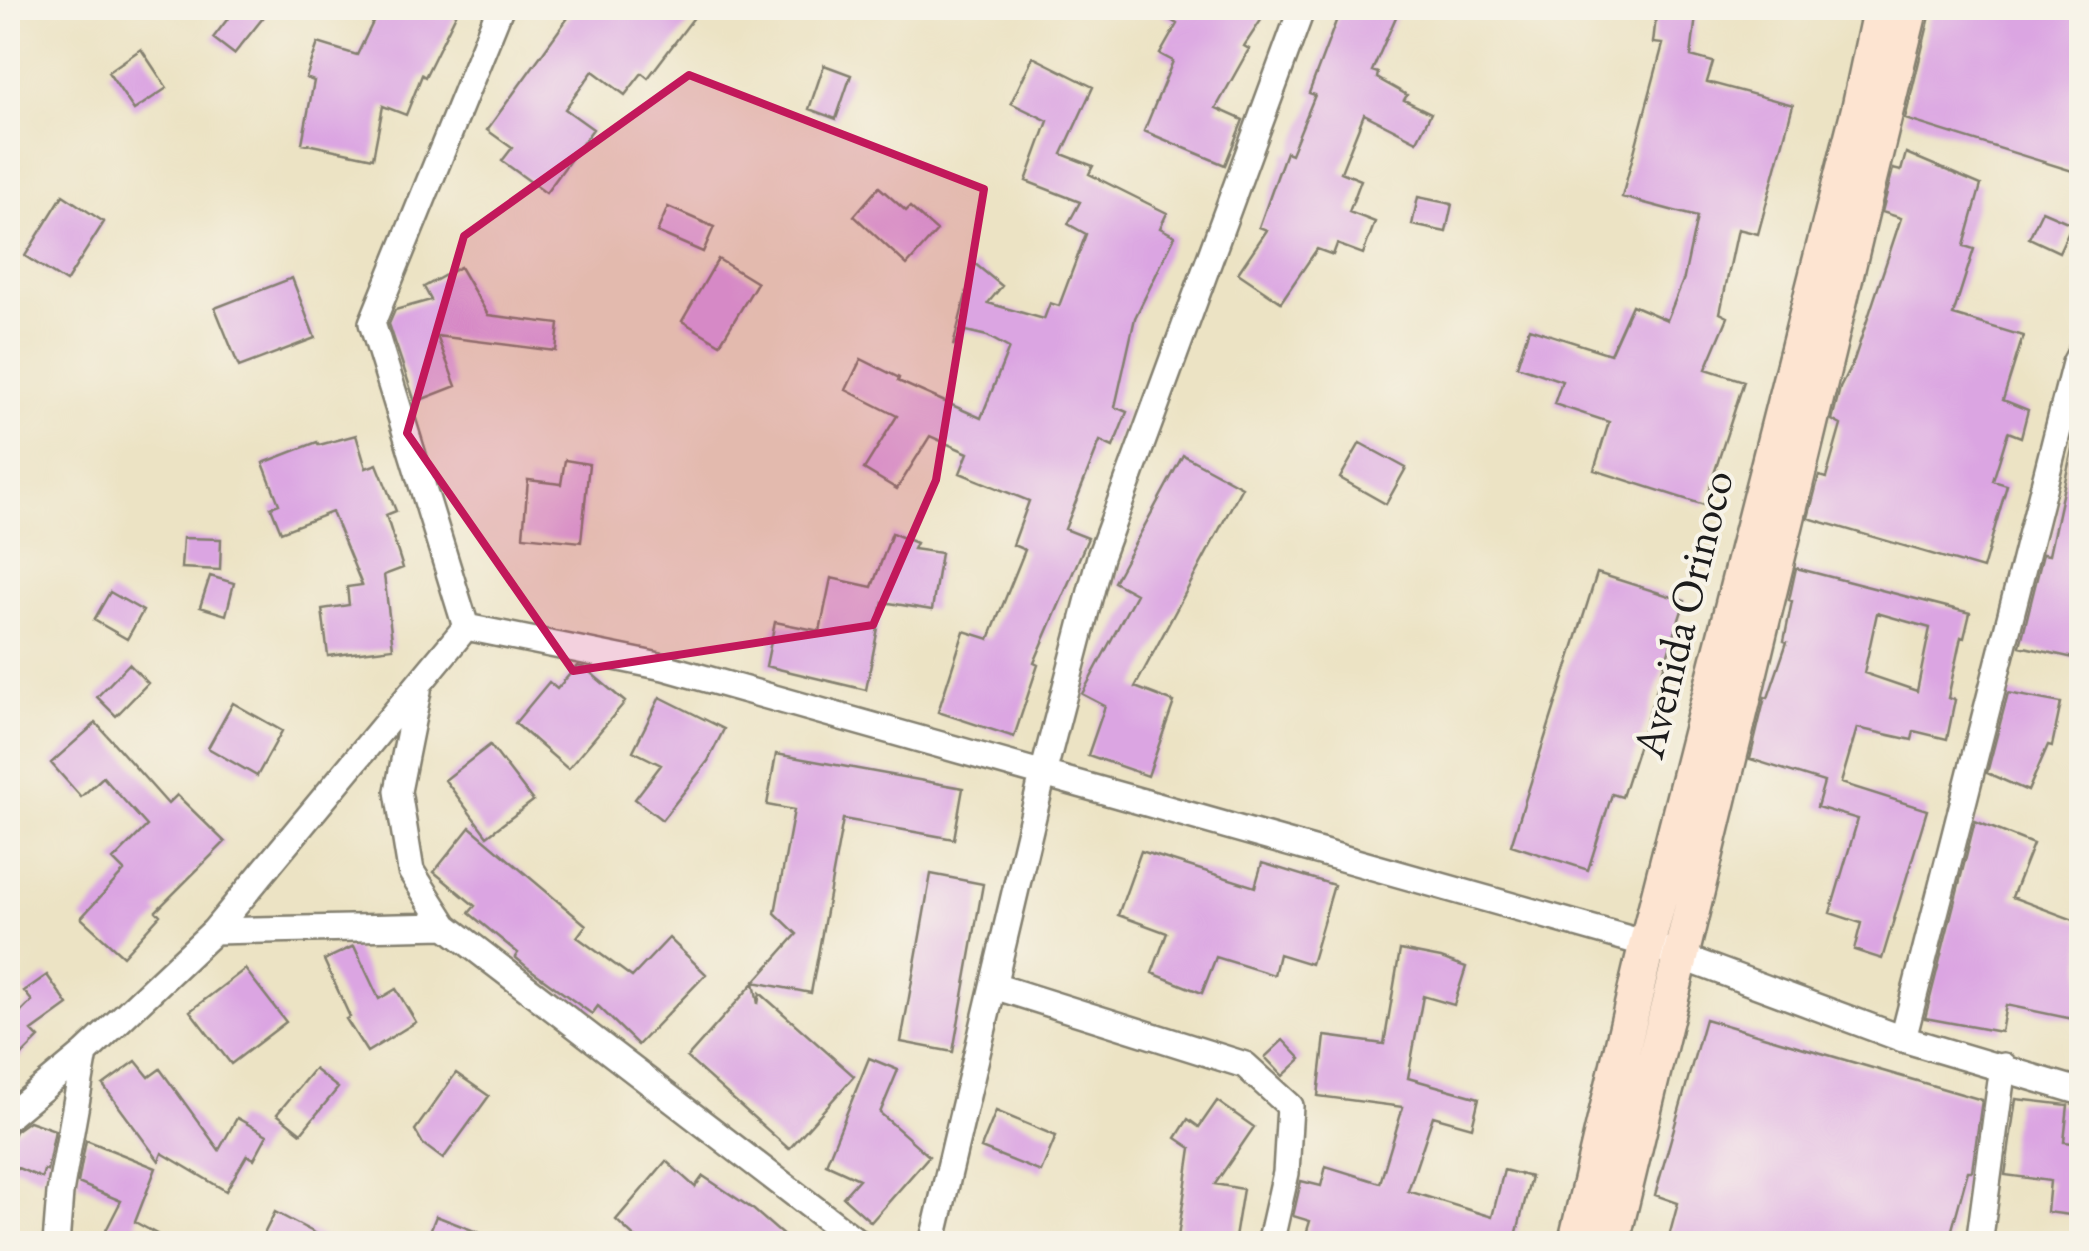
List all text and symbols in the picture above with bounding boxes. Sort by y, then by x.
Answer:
street label: Avenida Orinoco [1618,464,1746,765]

